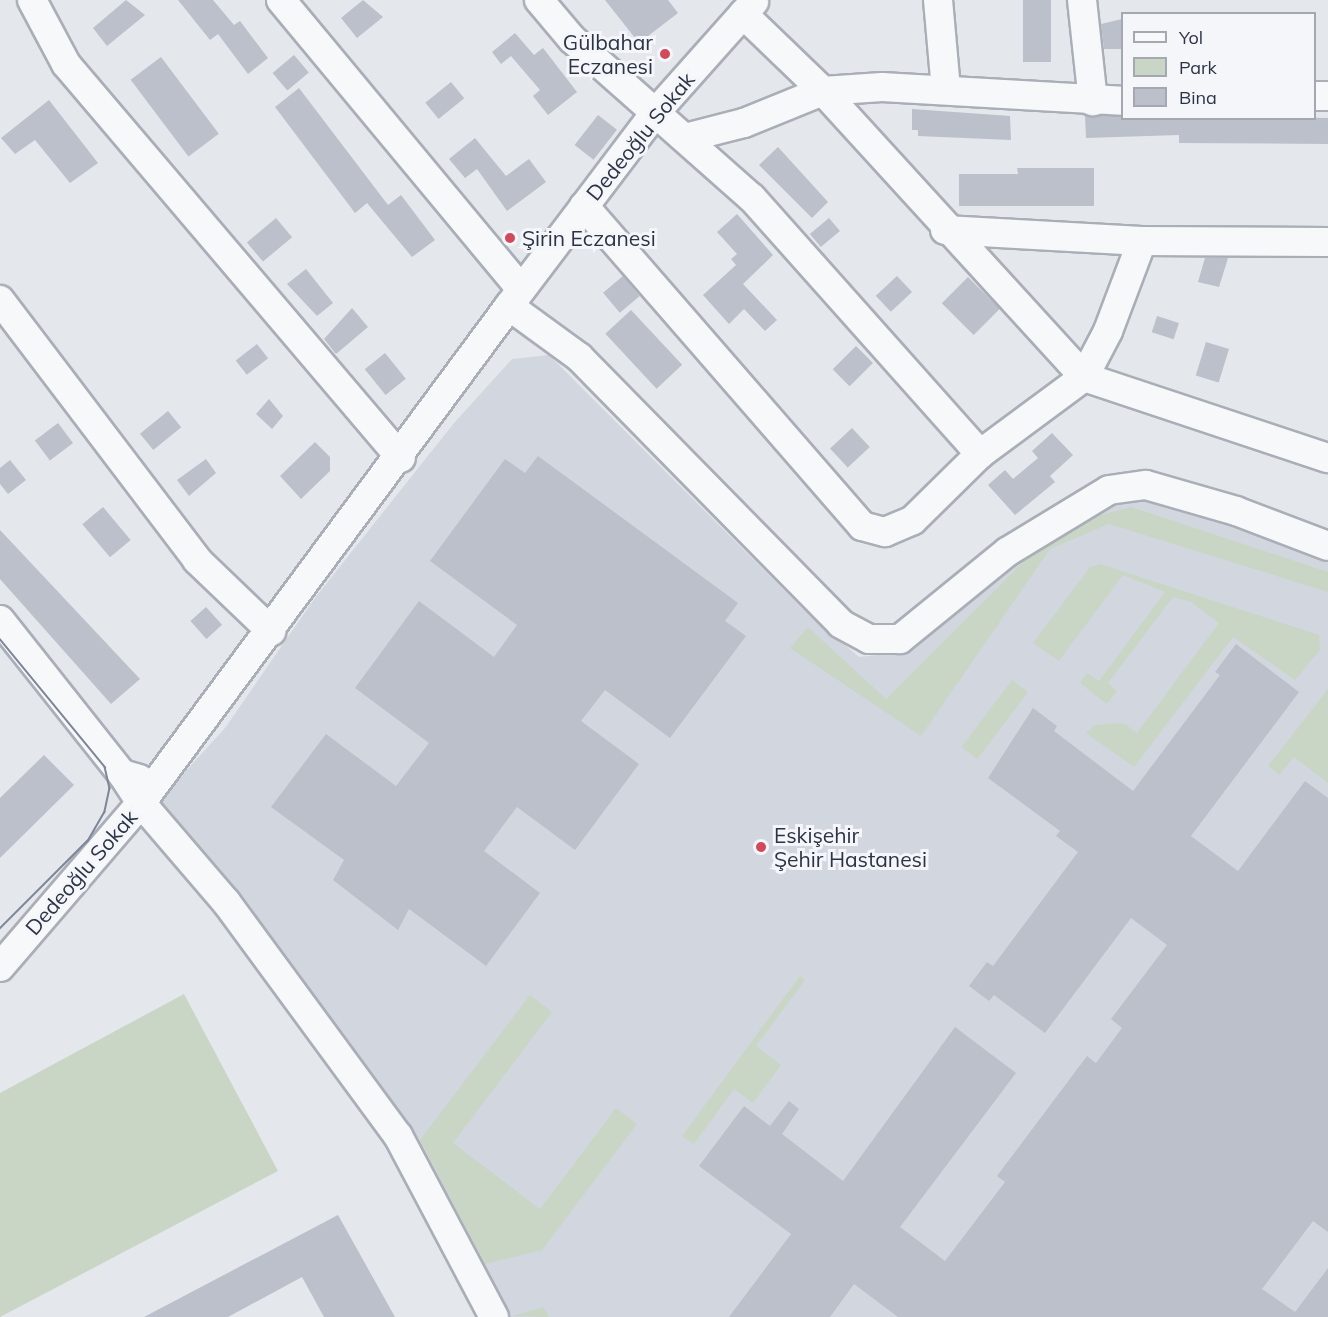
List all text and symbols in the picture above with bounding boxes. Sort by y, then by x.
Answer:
legend [1121,12,1316,120]
text: Yol [1179,26,1203,49]
place label: Gülbahar Eczanesi [563,29,653,79]
marker: Gülbahar Eczanesi [658,47,672,61]
text: Park [1179,56,1217,79]
street label: Dedeoğlu Sokak [581,67,699,205]
text: Bina [1179,86,1217,109]
place label: Şirin Eczanesi [522,225,656,251]
marker: Şirin Eczanesi [503,231,517,245]
street label: Dedeoğlu Sokak [20,804,142,940]
place label: Eskişehir Şehir Hastanesi [774,822,927,872]
marker: Eskişehir Şehir Hastanesi [752,838,770,856]

